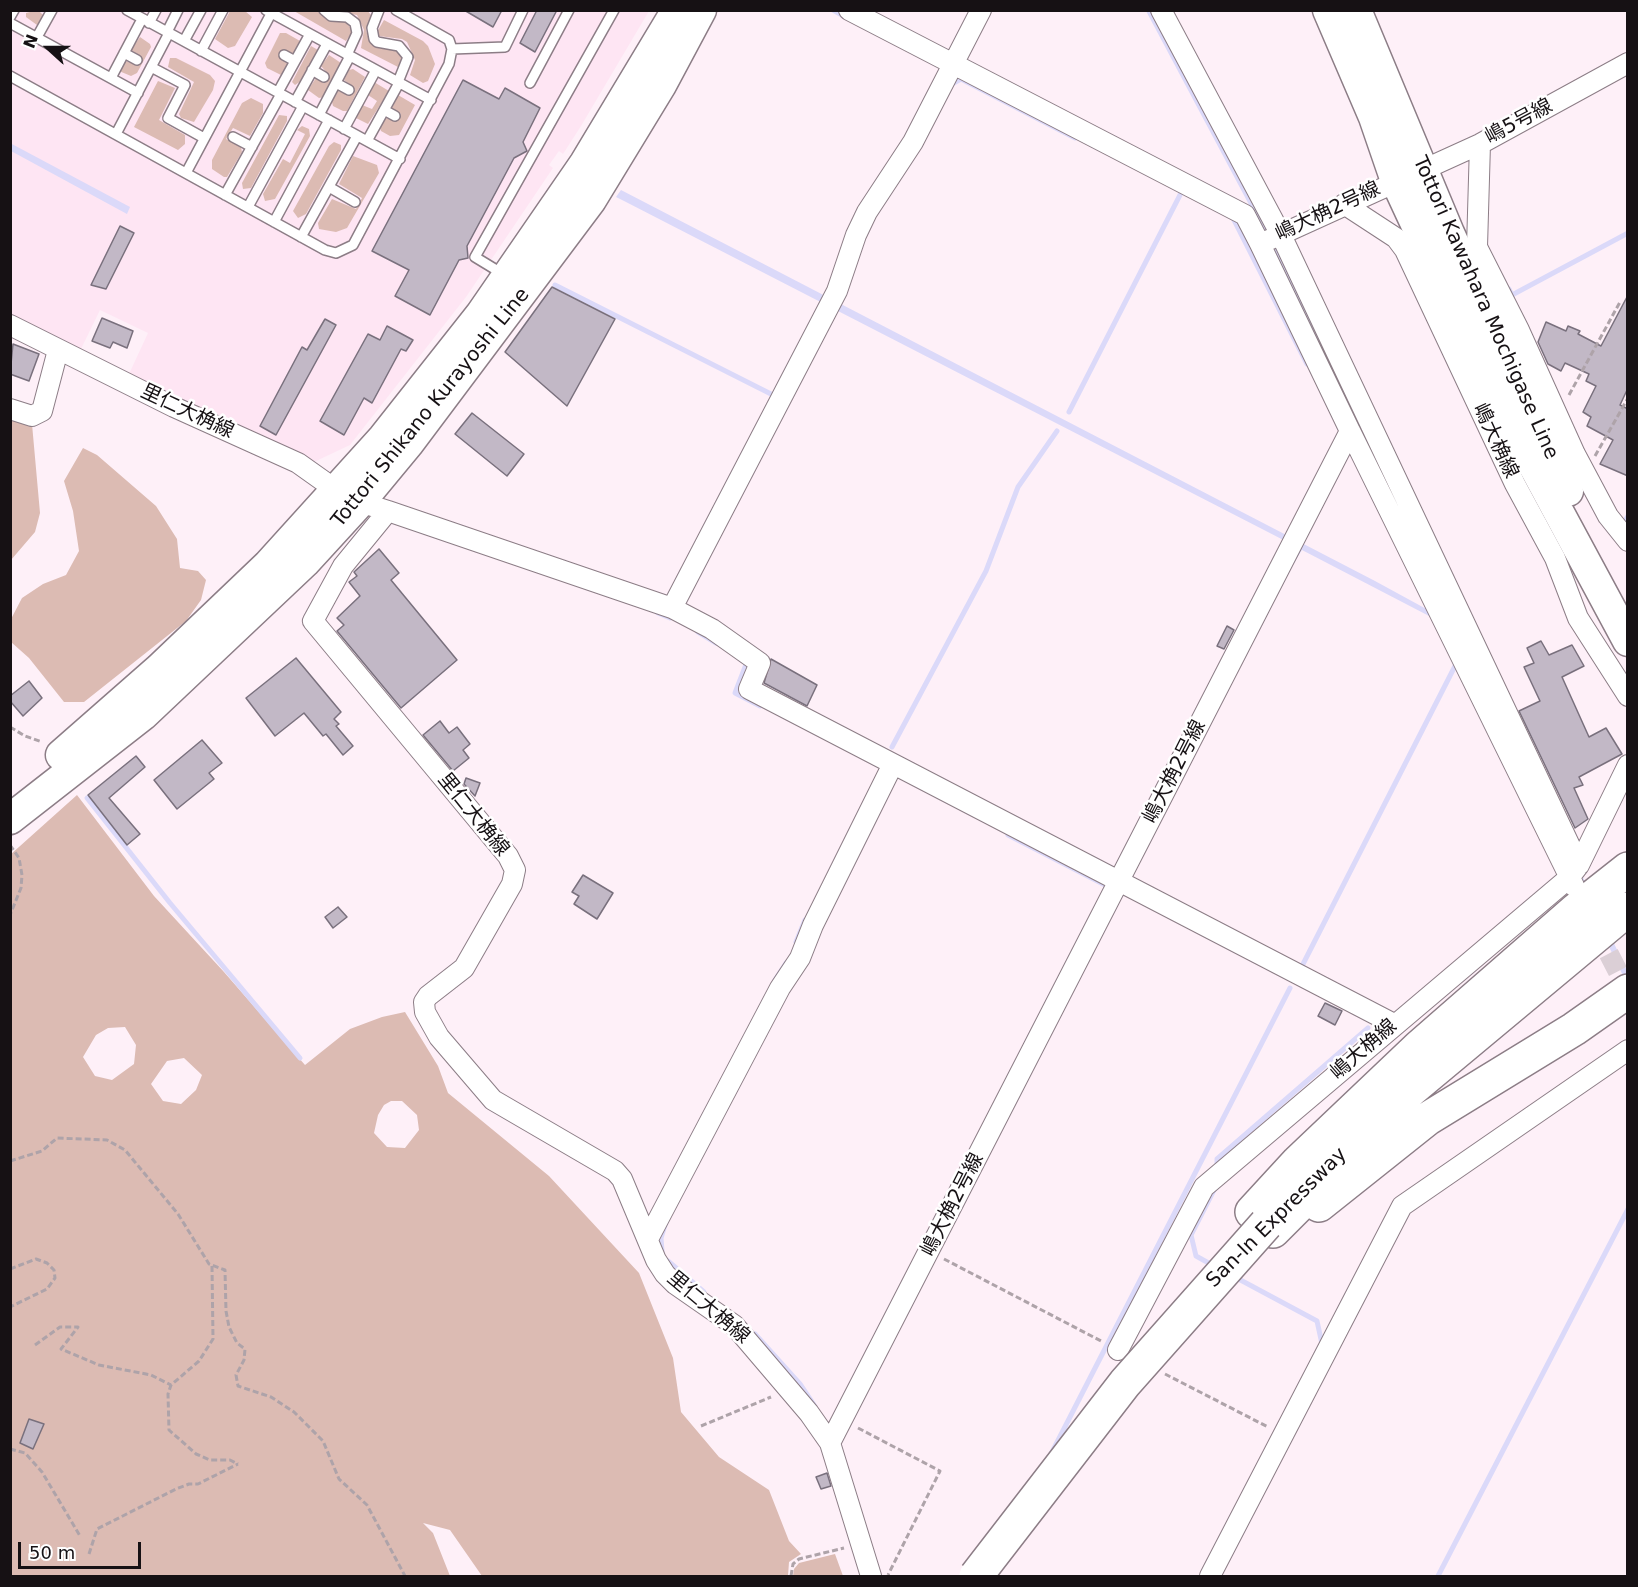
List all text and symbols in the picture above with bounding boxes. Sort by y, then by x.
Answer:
north arrow [18,18,78,78]
text: N [19,32,42,51]
street label: 嶋5号線 [1481,94,1557,150]
street label: Tottori Kawahara Mochigase Line [1407,153,1563,463]
street label: 嶋大桷2号線 [1272,177,1384,247]
street label: Tottori Shikano Kurayoshi Line [327,284,535,532]
street label: 里仁大桷線 [137,380,237,444]
street label: 嶋大桷線 [1467,400,1523,482]
street label: 嶋大桷2号線 [1139,716,1211,828]
street label: 里仁大桷線 [432,769,514,861]
street label: 嶋大桷線 [1326,1015,1402,1085]
street label: San-In Expressway [1202,1143,1352,1293]
street label: 嶋大桷2号線 [917,1149,989,1261]
street label: 里仁大桷線 [662,1267,754,1349]
scale bar [21,1530,144,1568]
text: 50 m [29,1542,75,1563]

